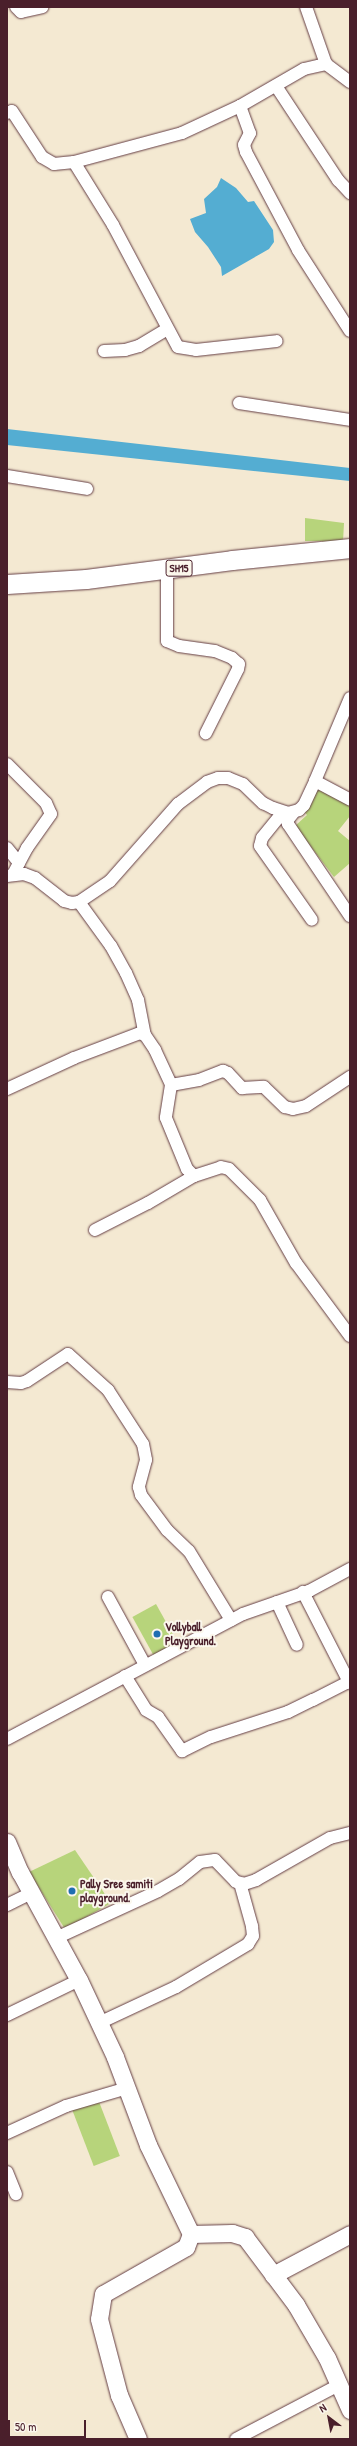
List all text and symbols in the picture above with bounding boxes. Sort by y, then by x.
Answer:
road number: SH15 [165,559,193,577]
place label: Vollyball Playground. [165,1620,216,1648]
marker: Vollyball Playground. [152,1629,162,1639]
place label: Pally Sree samiti playground. [80,1877,153,1905]
marker: Pally Sree samiti playground. [67,1886,77,1896]
north arrow [309,2398,349,2438]
text: N [316,2400,329,2415]
scale bar [10,2412,88,2438]
text: 50 m [15,2418,36,2435]

